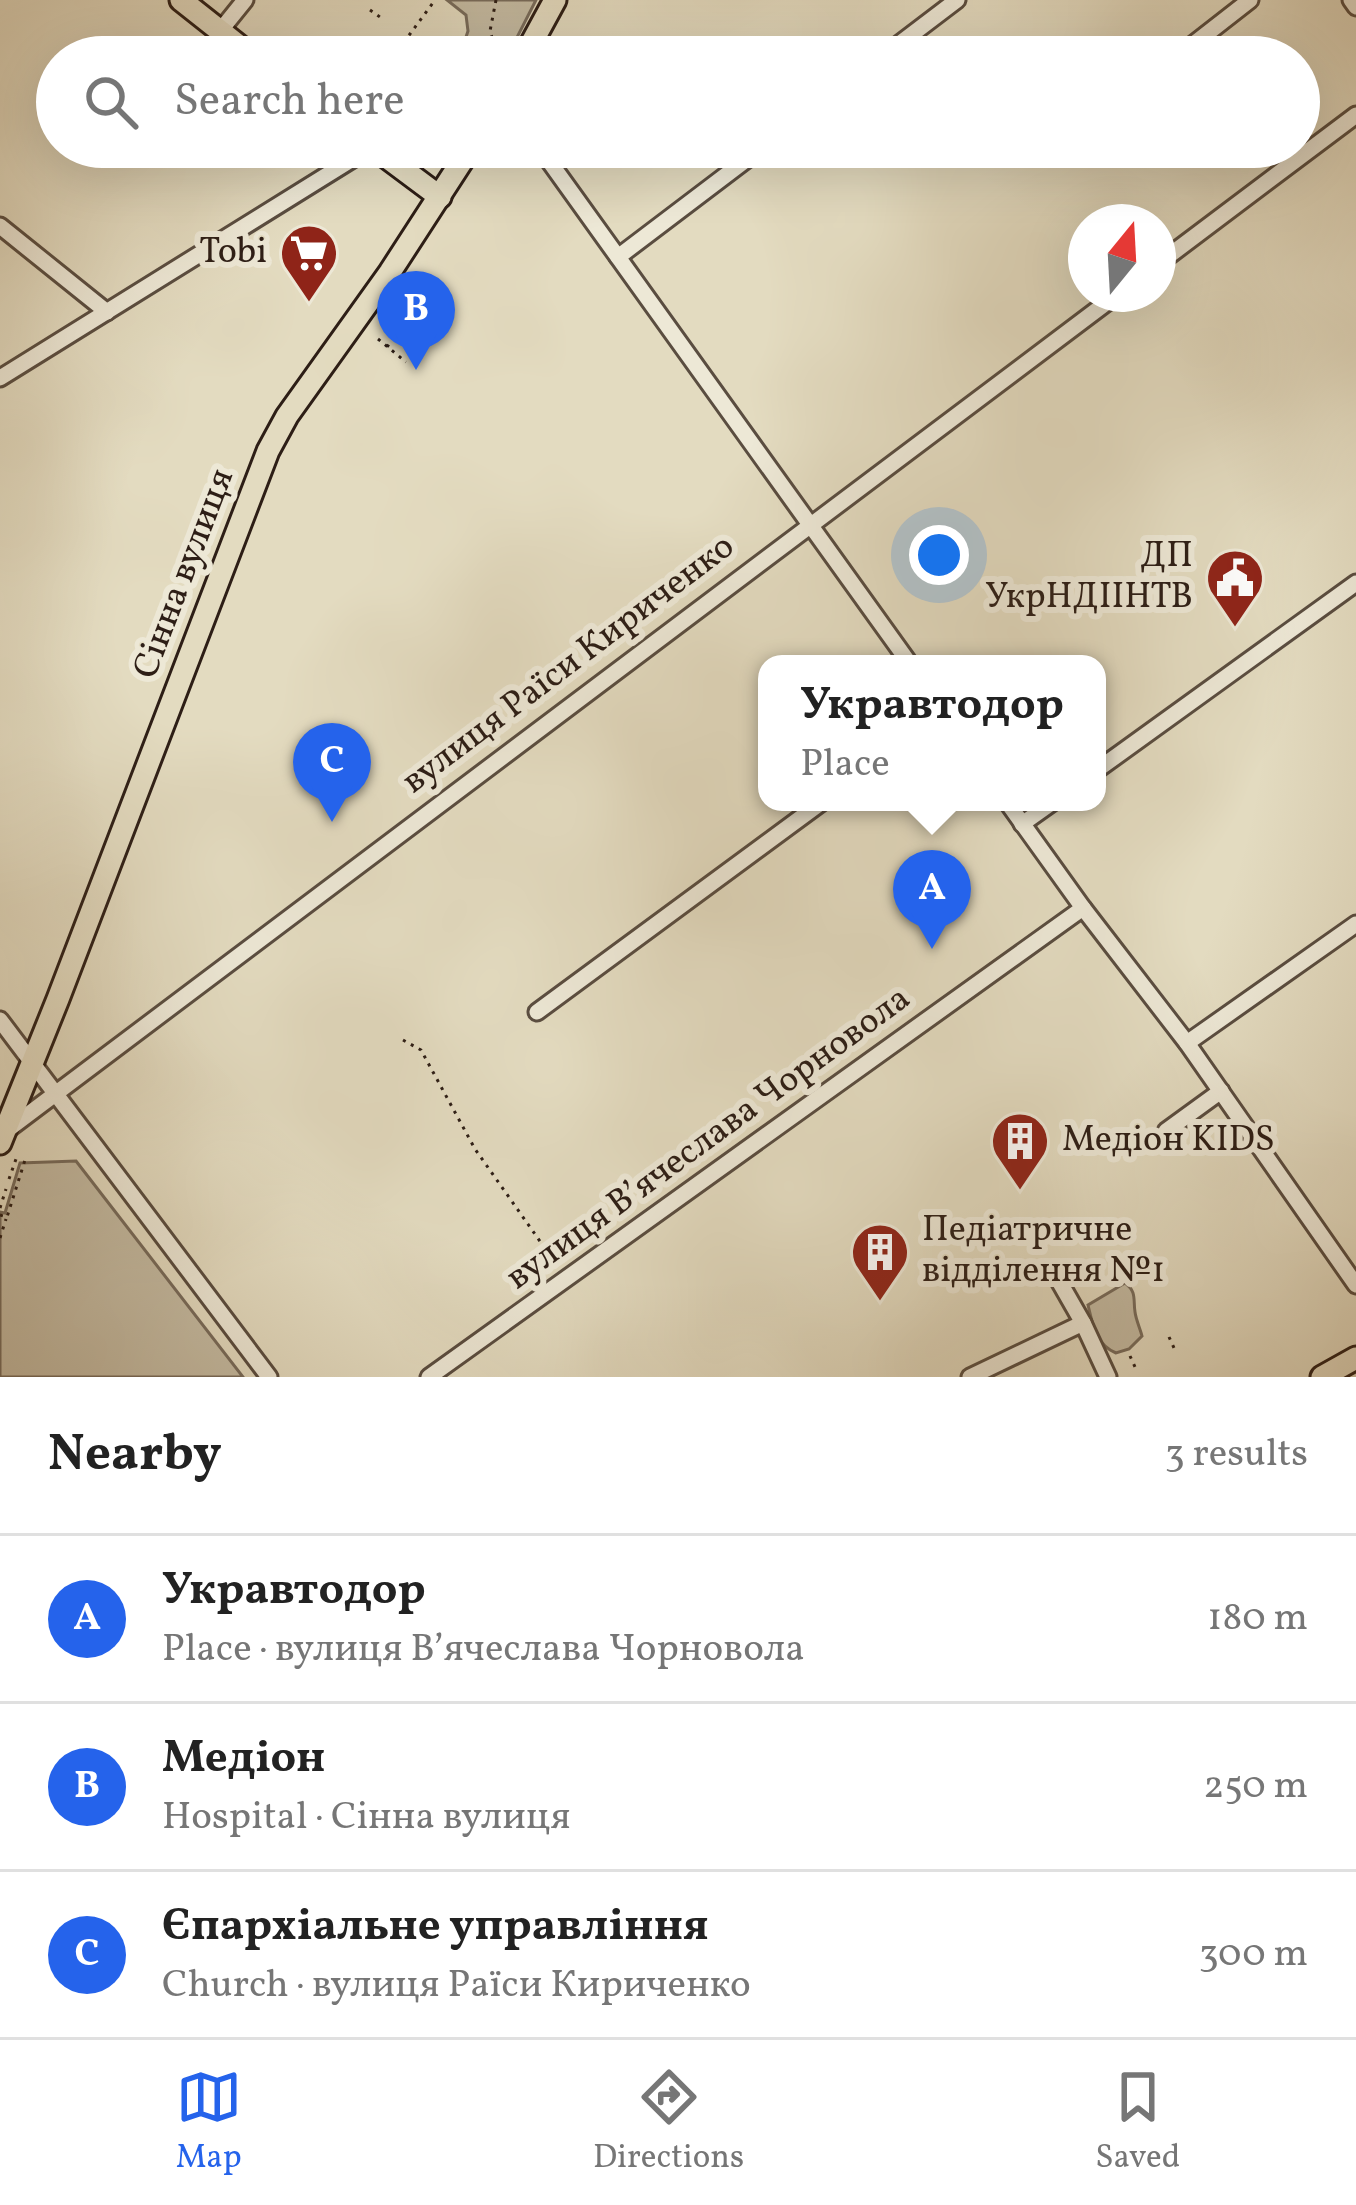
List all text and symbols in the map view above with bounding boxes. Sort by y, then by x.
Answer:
search box [36,36,1320,168]
icon: search [78,69,144,135]
text: Search here [174,71,405,134]
north arrow [1068,204,1176,312]
supermarket icon: Tobi [278,222,340,304]
place label: Tobi [199,228,267,278]
pin: B [377,271,455,370]
street label: Сінна вулиця [122,462,248,686]
street label: вулиця Раїси Кириченко [392,523,746,807]
your location [909,525,969,585]
place label: ДП УкрНДІІНТВ [985,532,1193,623]
public building icon: ДП УкрНДІІНТВ [1204,547,1266,629]
popup [758,655,1106,811]
text: Укравтодор [800,675,1064,738]
pin: C [293,723,371,822]
text: Place [800,738,890,792]
pin: A [893,850,971,949]
street label: вулиця Вʼячеслава Чорновола [497,975,921,1303]
building icon: Медіон KIDS [989,1110,1051,1192]
place label: Медіон KIDS [1062,1116,1275,1166]
place label: Педіатричне відділення №1 [922,1206,1165,1297]
building icon: Педіатричне відділення №1 [849,1221,911,1303]
text: Nearby [48,1420,222,1491]
text: 3 results [1165,1428,1308,1482]
text: Укравтодор [162,1560,426,1623]
text: A [73,1592,101,1646]
text: 180 m [1207,1592,1308,1646]
text: Place · вулиця Вʼячеслава Чорновола [162,1623,805,1677]
text: Медіон [162,1728,325,1791]
text: B [74,1760,100,1814]
text: 250 m [1203,1760,1308,1814]
text: Hospital · Сінна вулиця [162,1791,571,1845]
text: Єпархіальне управління [162,1896,709,1959]
text: C [74,1928,100,1982]
text: 300 m [1199,1928,1308,1982]
text: Church · вулиця Раїси Кириченко [162,1959,751,2013]
tab: Map [176,2064,242,2182]
tab: Directions [593,2064,744,2182]
tab: Saved [1095,2064,1180,2182]

